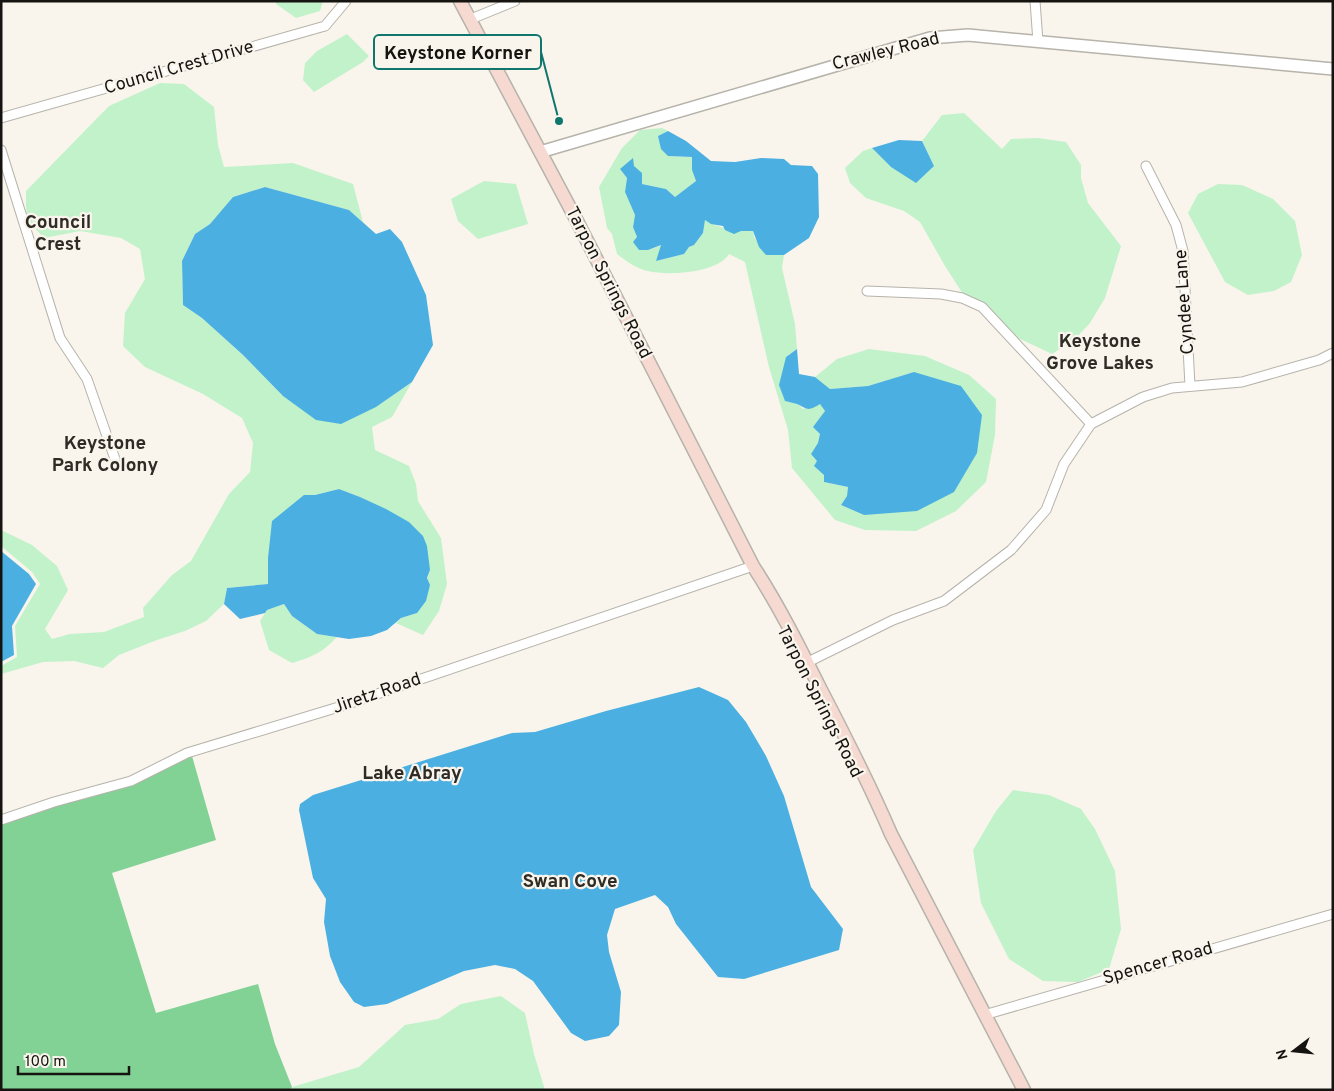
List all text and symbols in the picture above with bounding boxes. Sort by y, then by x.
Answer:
street label: Crawley Road [830,28,942,76]
callout: Keystone Korner [374,35,541,69]
street label: Council Crest Drive [102,36,256,100]
text: Keystone Korner [384,42,532,66]
street label: Tarpon Springs Road [560,203,656,363]
district label: Council Crest [25,211,91,257]
street label: Cyndee Lane [1170,249,1200,355]
district label: Keystone Grove Lakes [1046,330,1154,376]
district label: Keystone Park Colony [52,432,158,478]
street label: Tarpon Springs Road [771,622,867,782]
street label: Jiretz Road [330,668,424,720]
district label: Lake Abray [362,762,462,786]
district label: Swan Cove [522,870,618,894]
street label: Spencer Road [1100,937,1216,991]
north arrow [1269,1026,1319,1076]
scale bar [18,1044,129,1076]
text: N [1273,1047,1293,1061]
text: 100 m [25,1053,66,1072]

